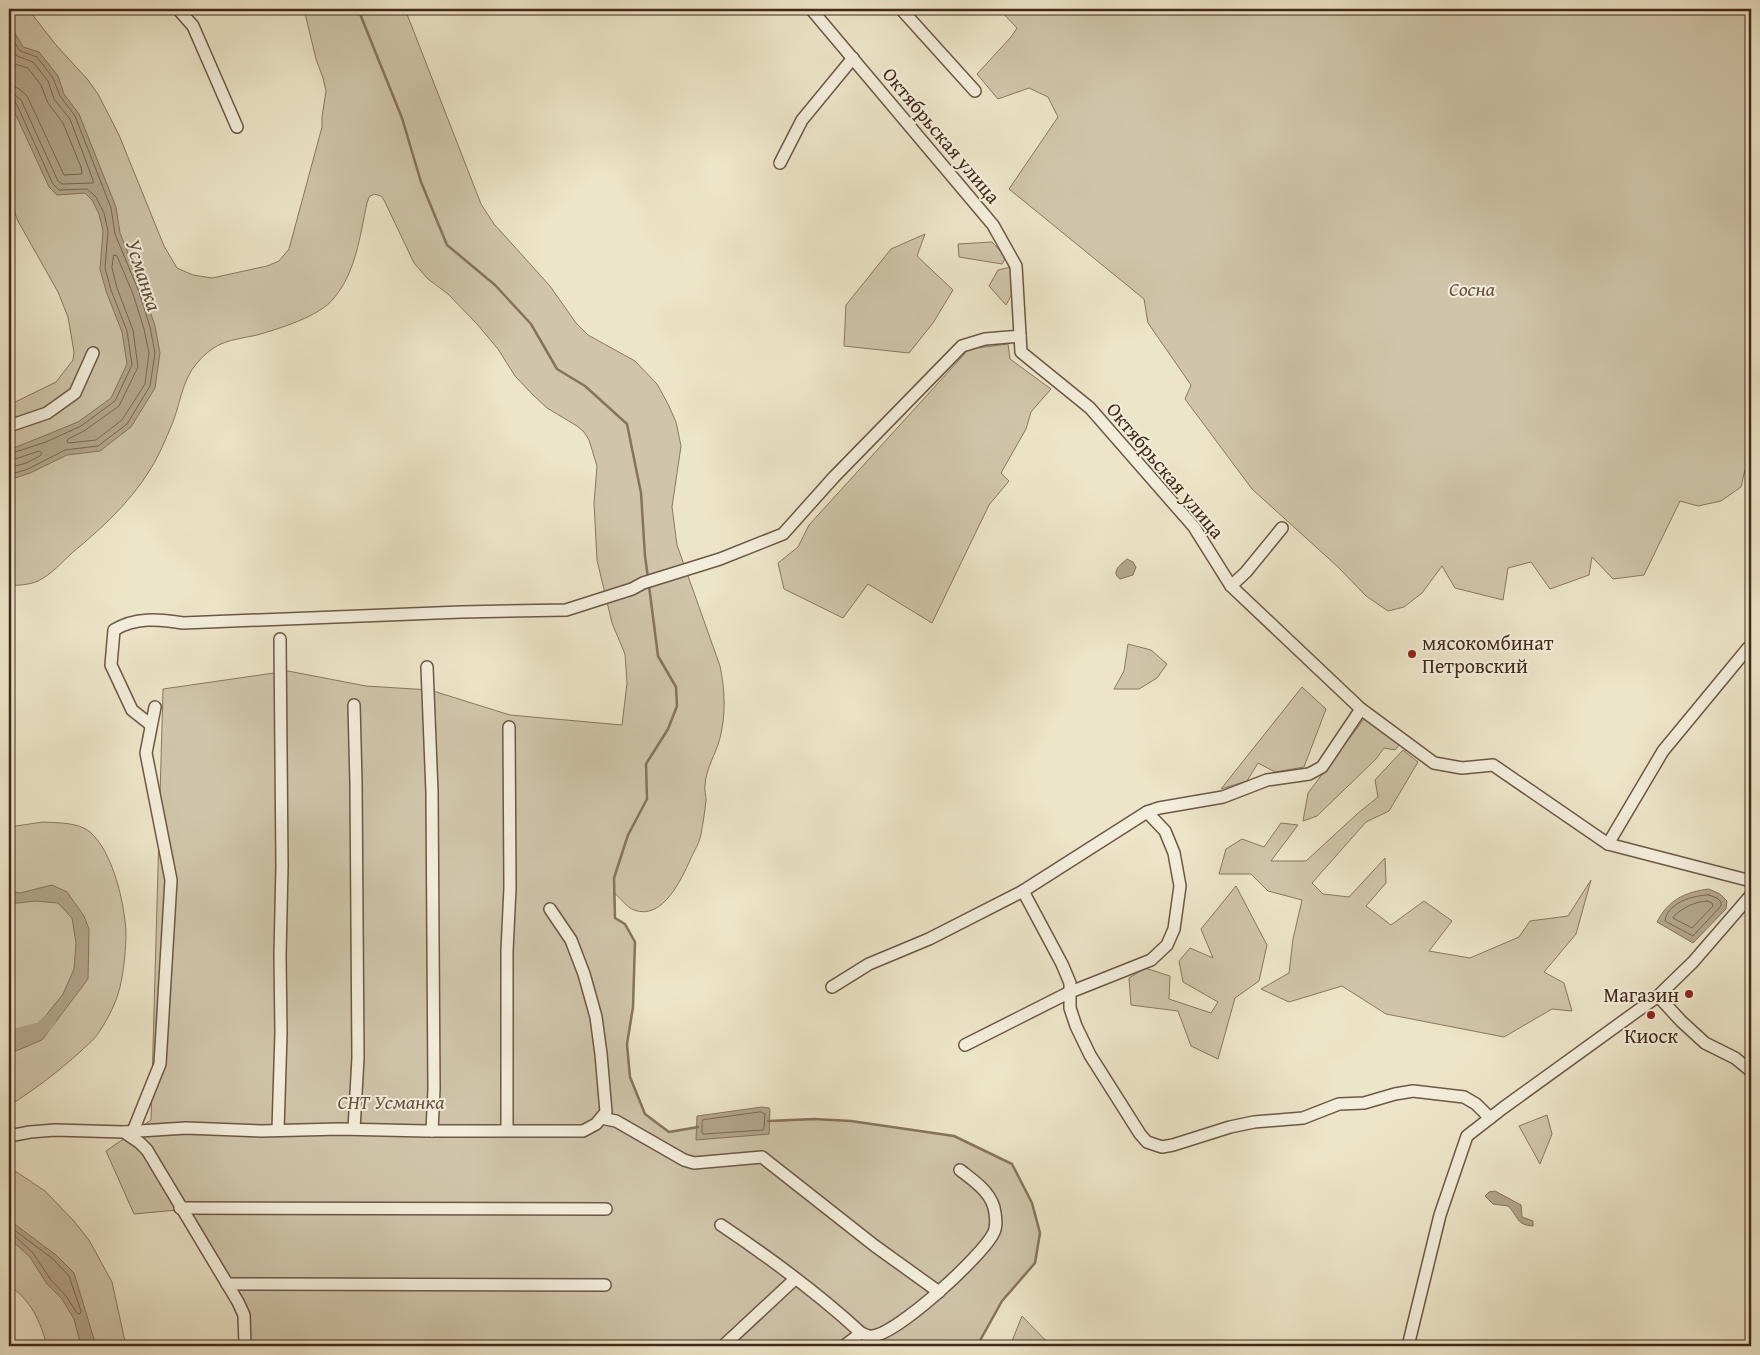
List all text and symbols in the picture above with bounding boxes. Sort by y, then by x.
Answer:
street label: Октябрьская улица [876,60,1008,210]
water label: Усманка [118,235,170,315]
park label: Сосна [1449,274,1496,303]
street label: Октябрьская улица [1100,395,1232,545]
place label: мясокомбинат Петровский [1422,628,1554,680]
marker: мясокомбинат Петровский [1406,648,1418,660]
place label: Магазин [1604,980,1679,1009]
marker: Магазин [1683,988,1695,1000]
marker: Киоск [1645,1009,1657,1021]
place label: Киоск [1624,1021,1678,1050]
park label: СНТ Усманка [338,1087,445,1116]

